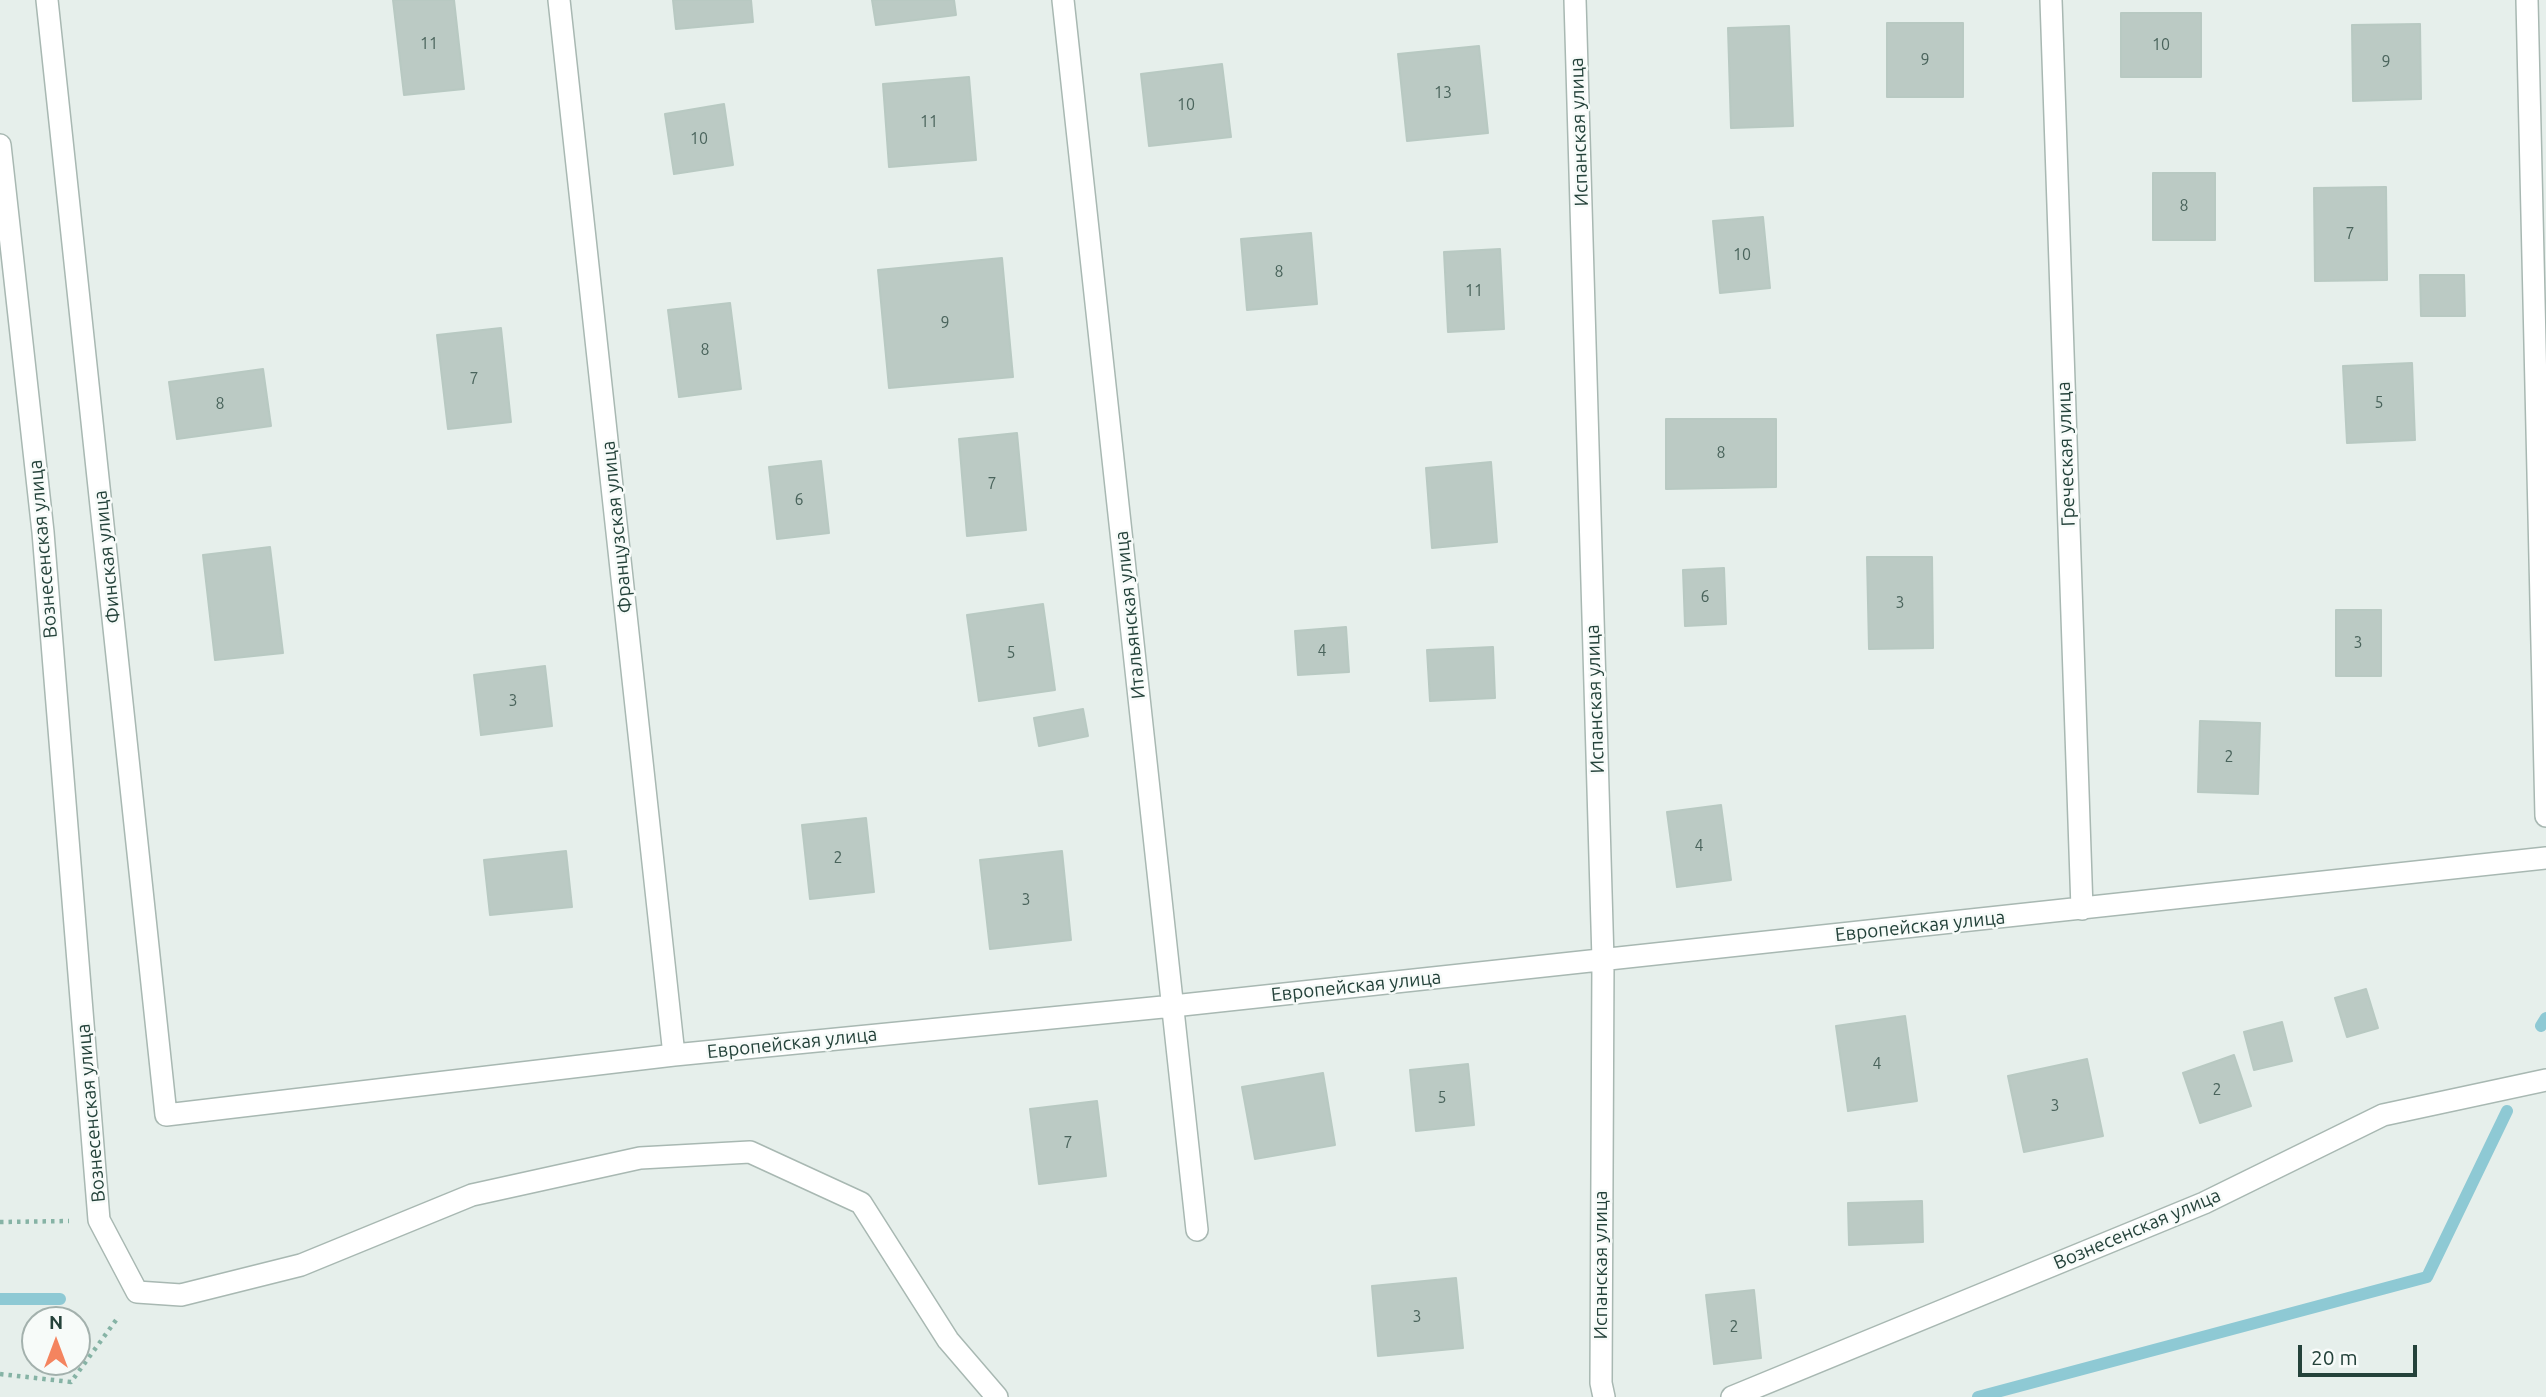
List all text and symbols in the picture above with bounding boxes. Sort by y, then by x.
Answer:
house number: 11 [420,34,438,54]
house number: 10 [2152,35,2170,55]
house number: 9 [1920,50,1930,70]
house number: 9 [2381,52,2391,72]
street label: Испанская улица [1565,57,1593,207]
house number: 13 [1434,83,1452,103]
house number: 10 [1177,95,1195,115]
house number: 11 [920,112,938,132]
house number: 10 [690,129,708,149]
house number: 8 [2179,196,2189,216]
house number: 7 [2345,224,2355,244]
house number: 10 [1733,245,1751,265]
house number: 8 [1274,262,1284,282]
house number: 11 [1465,281,1483,301]
house number: 9 [940,313,950,333]
house number: 8 [700,340,710,360]
house number: 7 [469,369,479,389]
street label: Греческая улица [2052,381,2080,527]
house number: 5 [2374,393,2384,413]
house number: 8 [215,394,225,414]
street label: Французская улица [597,440,637,614]
house number: 8 [1716,443,1726,463]
street label: Вознесенская улица [24,459,62,639]
house number: 7 [987,474,997,494]
street label: Финская улица [89,489,125,625]
house number: 6 [794,490,804,510]
street label: Итальянская улица [1110,530,1150,700]
house number: 6 [1700,587,1710,607]
house number: 3 [1895,593,1905,613]
street label: Испанская улица [1581,624,1609,774]
house number: 3 [2353,633,2363,653]
house number: 4 [1317,641,1327,661]
house number: 5 [1006,643,1016,663]
house number: 3 [508,691,518,711]
house number: 2 [2224,747,2234,767]
house number: 4 [1694,836,1704,856]
house number: 2 [833,848,843,868]
house number: 3 [1021,890,1031,910]
street label: Европейская улица [1834,906,2006,946]
street label: Европейская улица [1270,966,1442,1006]
street label: Вознесенская улица [72,1023,110,1203]
street label: Европейская улица [706,1023,878,1063]
house number: 4 [1872,1054,1882,1074]
house number: 2 [2212,1080,2222,1100]
house number: 5 [1437,1088,1447,1108]
house number: 3 [2050,1096,2060,1116]
house number: 7 [1063,1133,1073,1153]
street label: Вознесенская улица [2050,1184,2224,1274]
street label: Испанская улица [1590,1190,1612,1340]
north arrow [21,1306,91,1376]
house number: 3 [1412,1307,1422,1327]
text: N [49,1311,63,1333]
house number: 2 [1729,1317,1739,1337]
scale bar [2301,1330,2420,1374]
text: 20 m [2311,1345,2358,1369]

